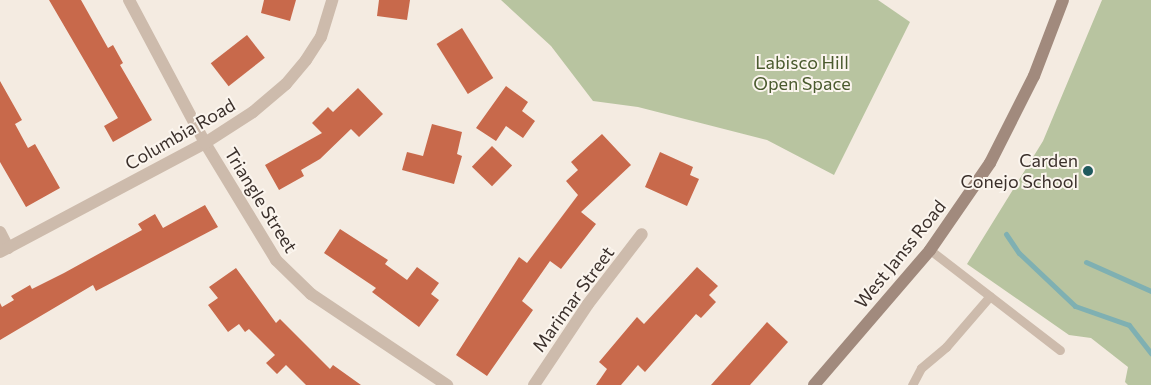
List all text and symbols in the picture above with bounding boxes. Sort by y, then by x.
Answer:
park label: Labisco Hill Open Space [753,52,851,94]
street label: Columbia Road [121,94,239,174]
street label: Triangle Street [220,144,302,256]
place label: Carden Conejo School [960,150,1078,192]
marker: Carden Conejo School [1082,165,1094,177]
street label: West Janss Road [850,196,950,312]
street label: Marimar Street [528,242,618,356]

